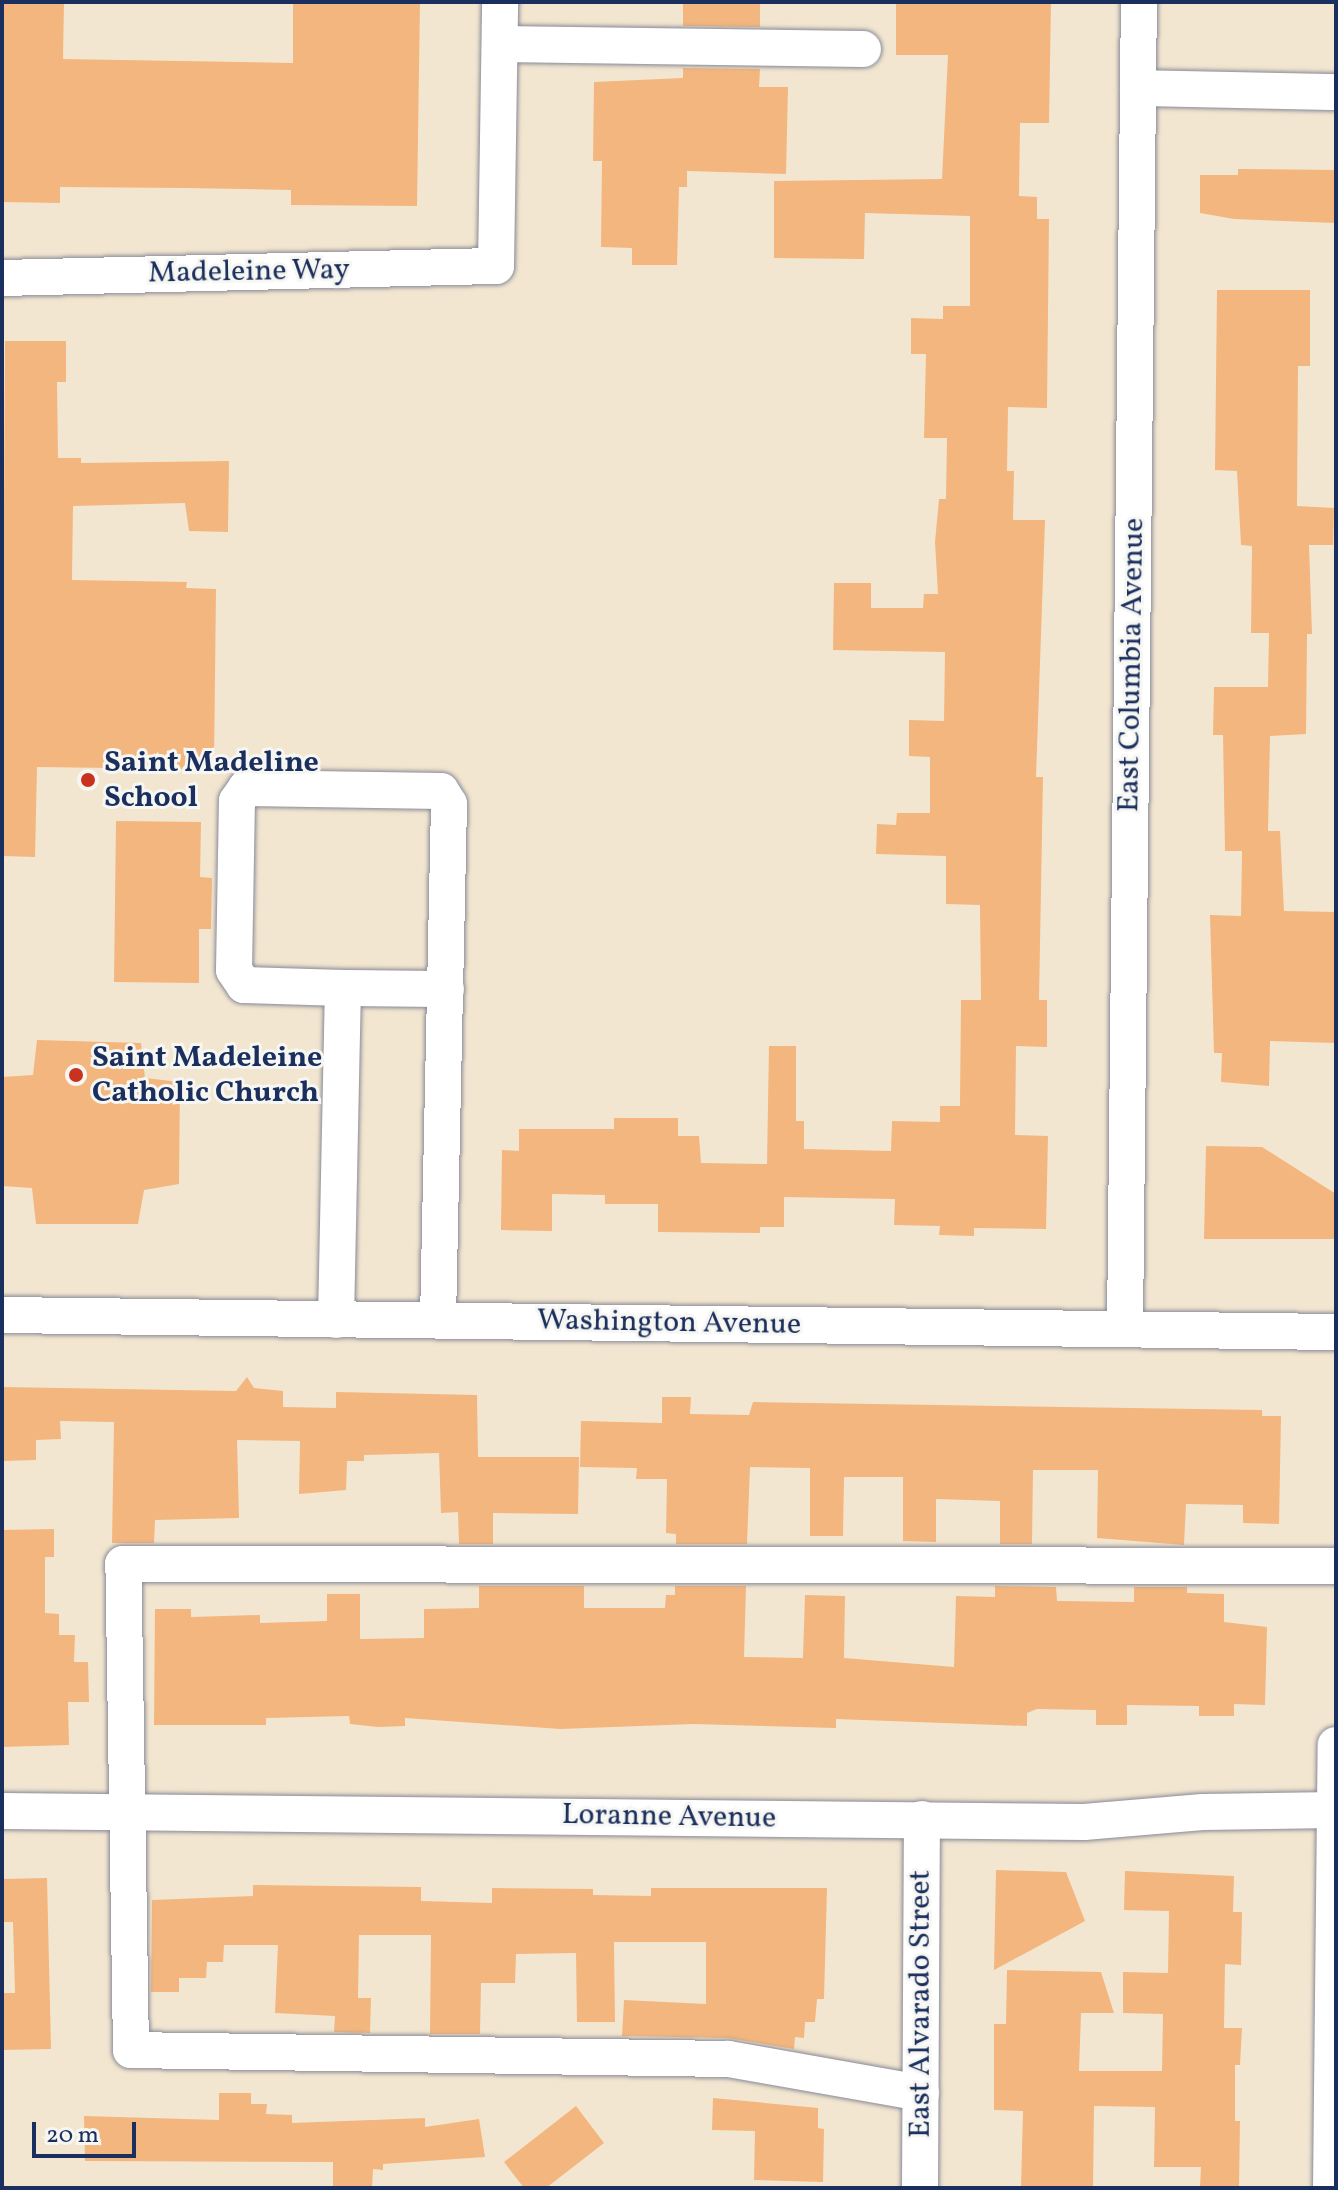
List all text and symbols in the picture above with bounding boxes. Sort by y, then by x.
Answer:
street label: Madeleine Way [147,252,351,292]
street label: East Columbia Avenue [1111,517,1153,813]
place label: Saint Madeline School [104,745,319,816]
marker: Saint Madeline School [79,771,97,789]
place label: Saint Madeleine Catholic Church [92,1040,322,1110]
marker: Saint Madeleine Catholic Church [67,1066,85,1084]
street label: Washington Avenue [537,1303,801,1343]
street label: Loranne Avenue [561,1797,777,1837]
street label: East Alvarado Street [903,1870,939,2138]
scale bar [36,2106,140,2156]
text: 20 m [46,2119,99,2153]

